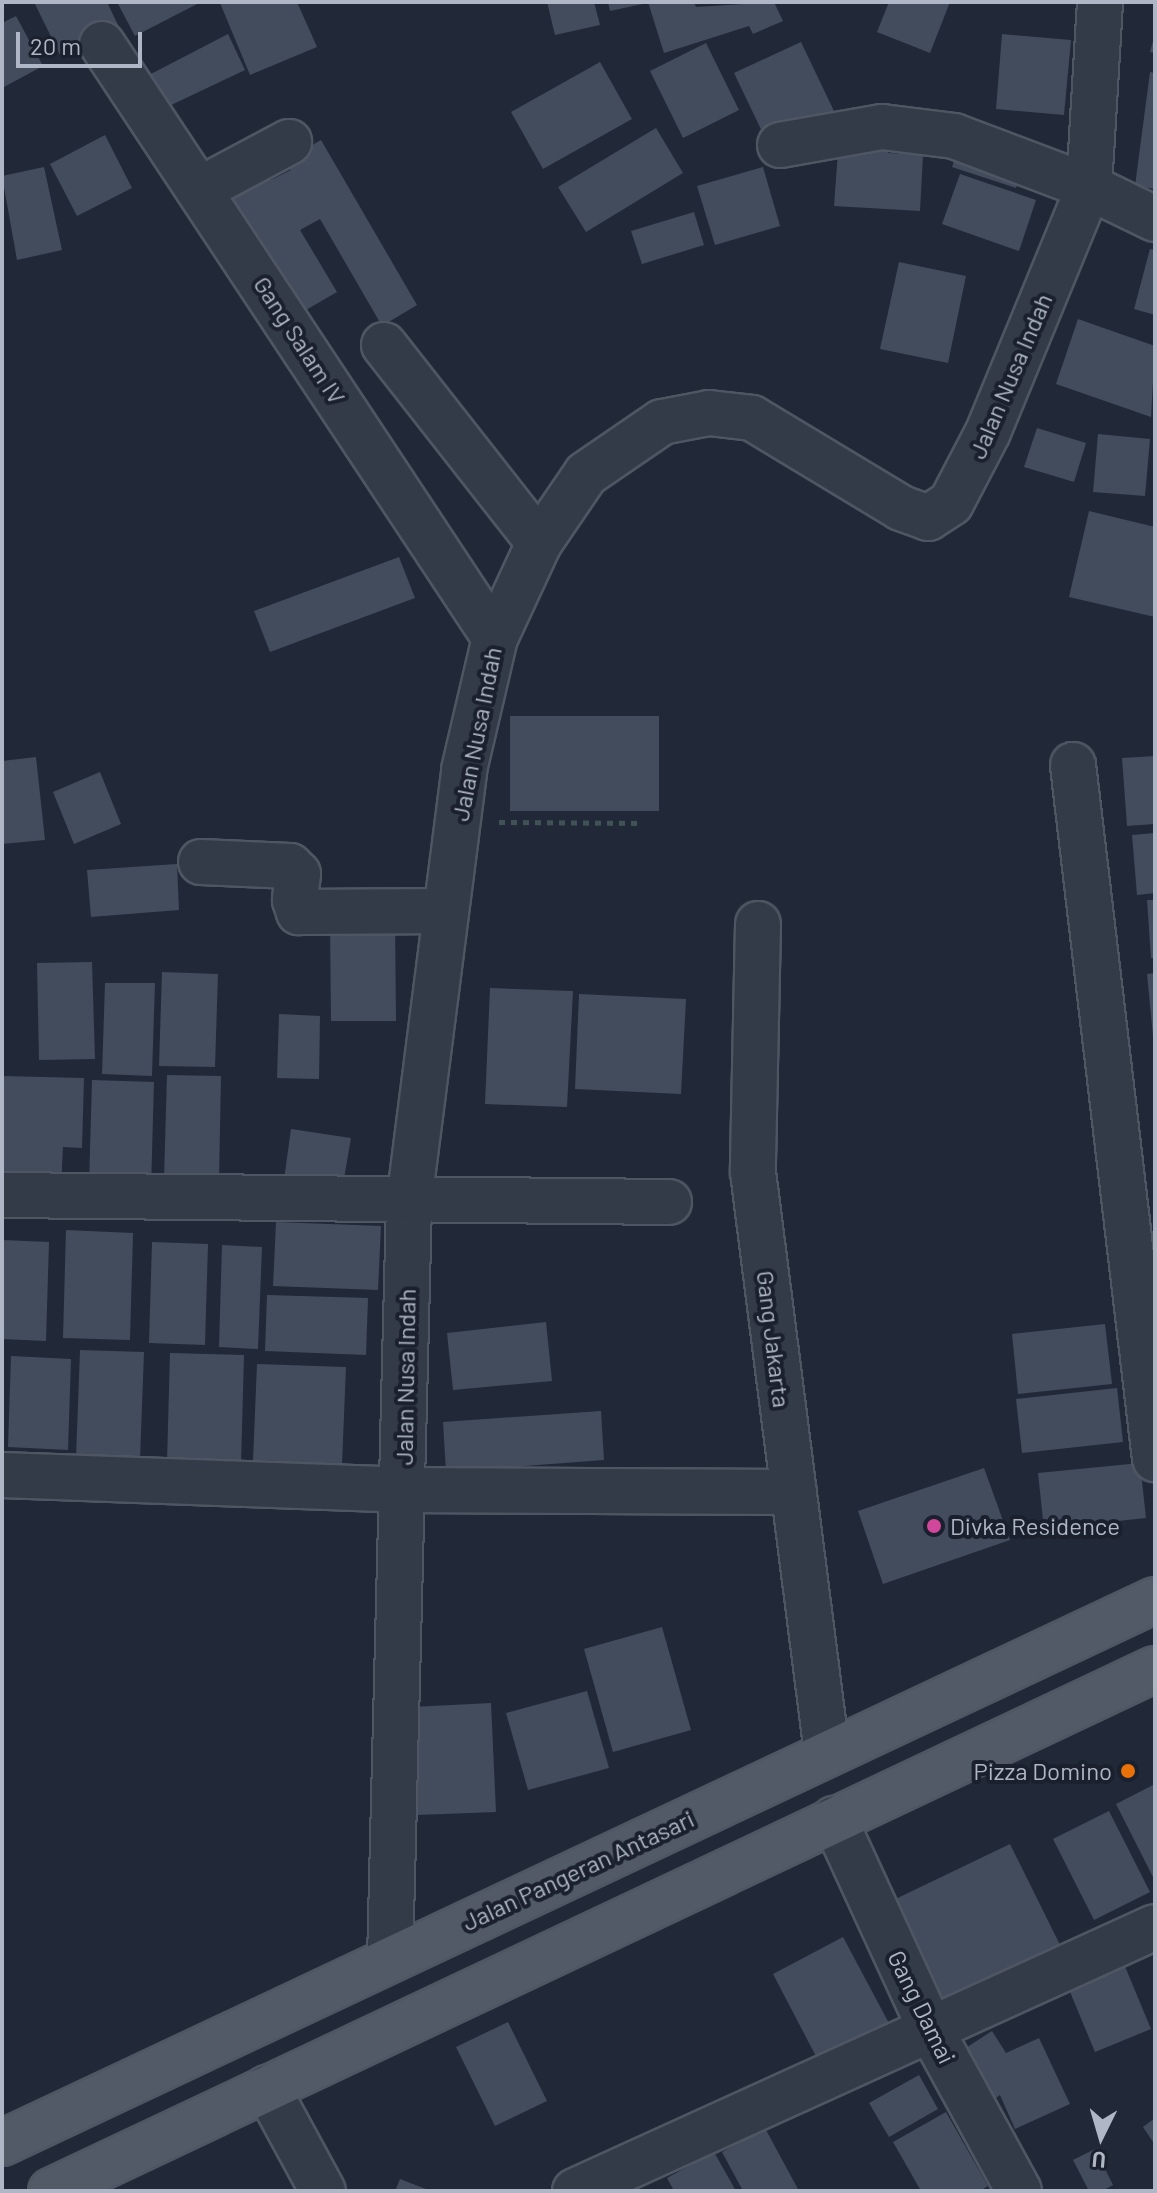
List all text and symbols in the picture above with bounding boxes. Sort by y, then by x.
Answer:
scale bar [20,16,146,66]
text: 20 m [30,31,81,60]
street label: Gang Salam IV [248,271,352,409]
street label: Jalan Nusa Indah [962,289,1058,463]
street label: Jalan Nusa Indah [445,645,507,823]
street label: Gang Jakarta [751,1269,797,1409]
street label: Jalan Nusa Indah [389,1288,421,1466]
place label: Divka Residence [950,1512,1120,1540]
marker: Divka Residence [925,1517,943,1535]
place label: Pizza Domino [974,1757,1112,1785]
marker: Pizza Domino [1119,1762,1137,1780]
street label: Jalan Pangeran Antasari [458,1804,698,1936]
street label: Gang Damai [882,1946,962,2068]
north arrow [1061,2097,1141,2177]
text: U [1091,2147,1107,2174]

